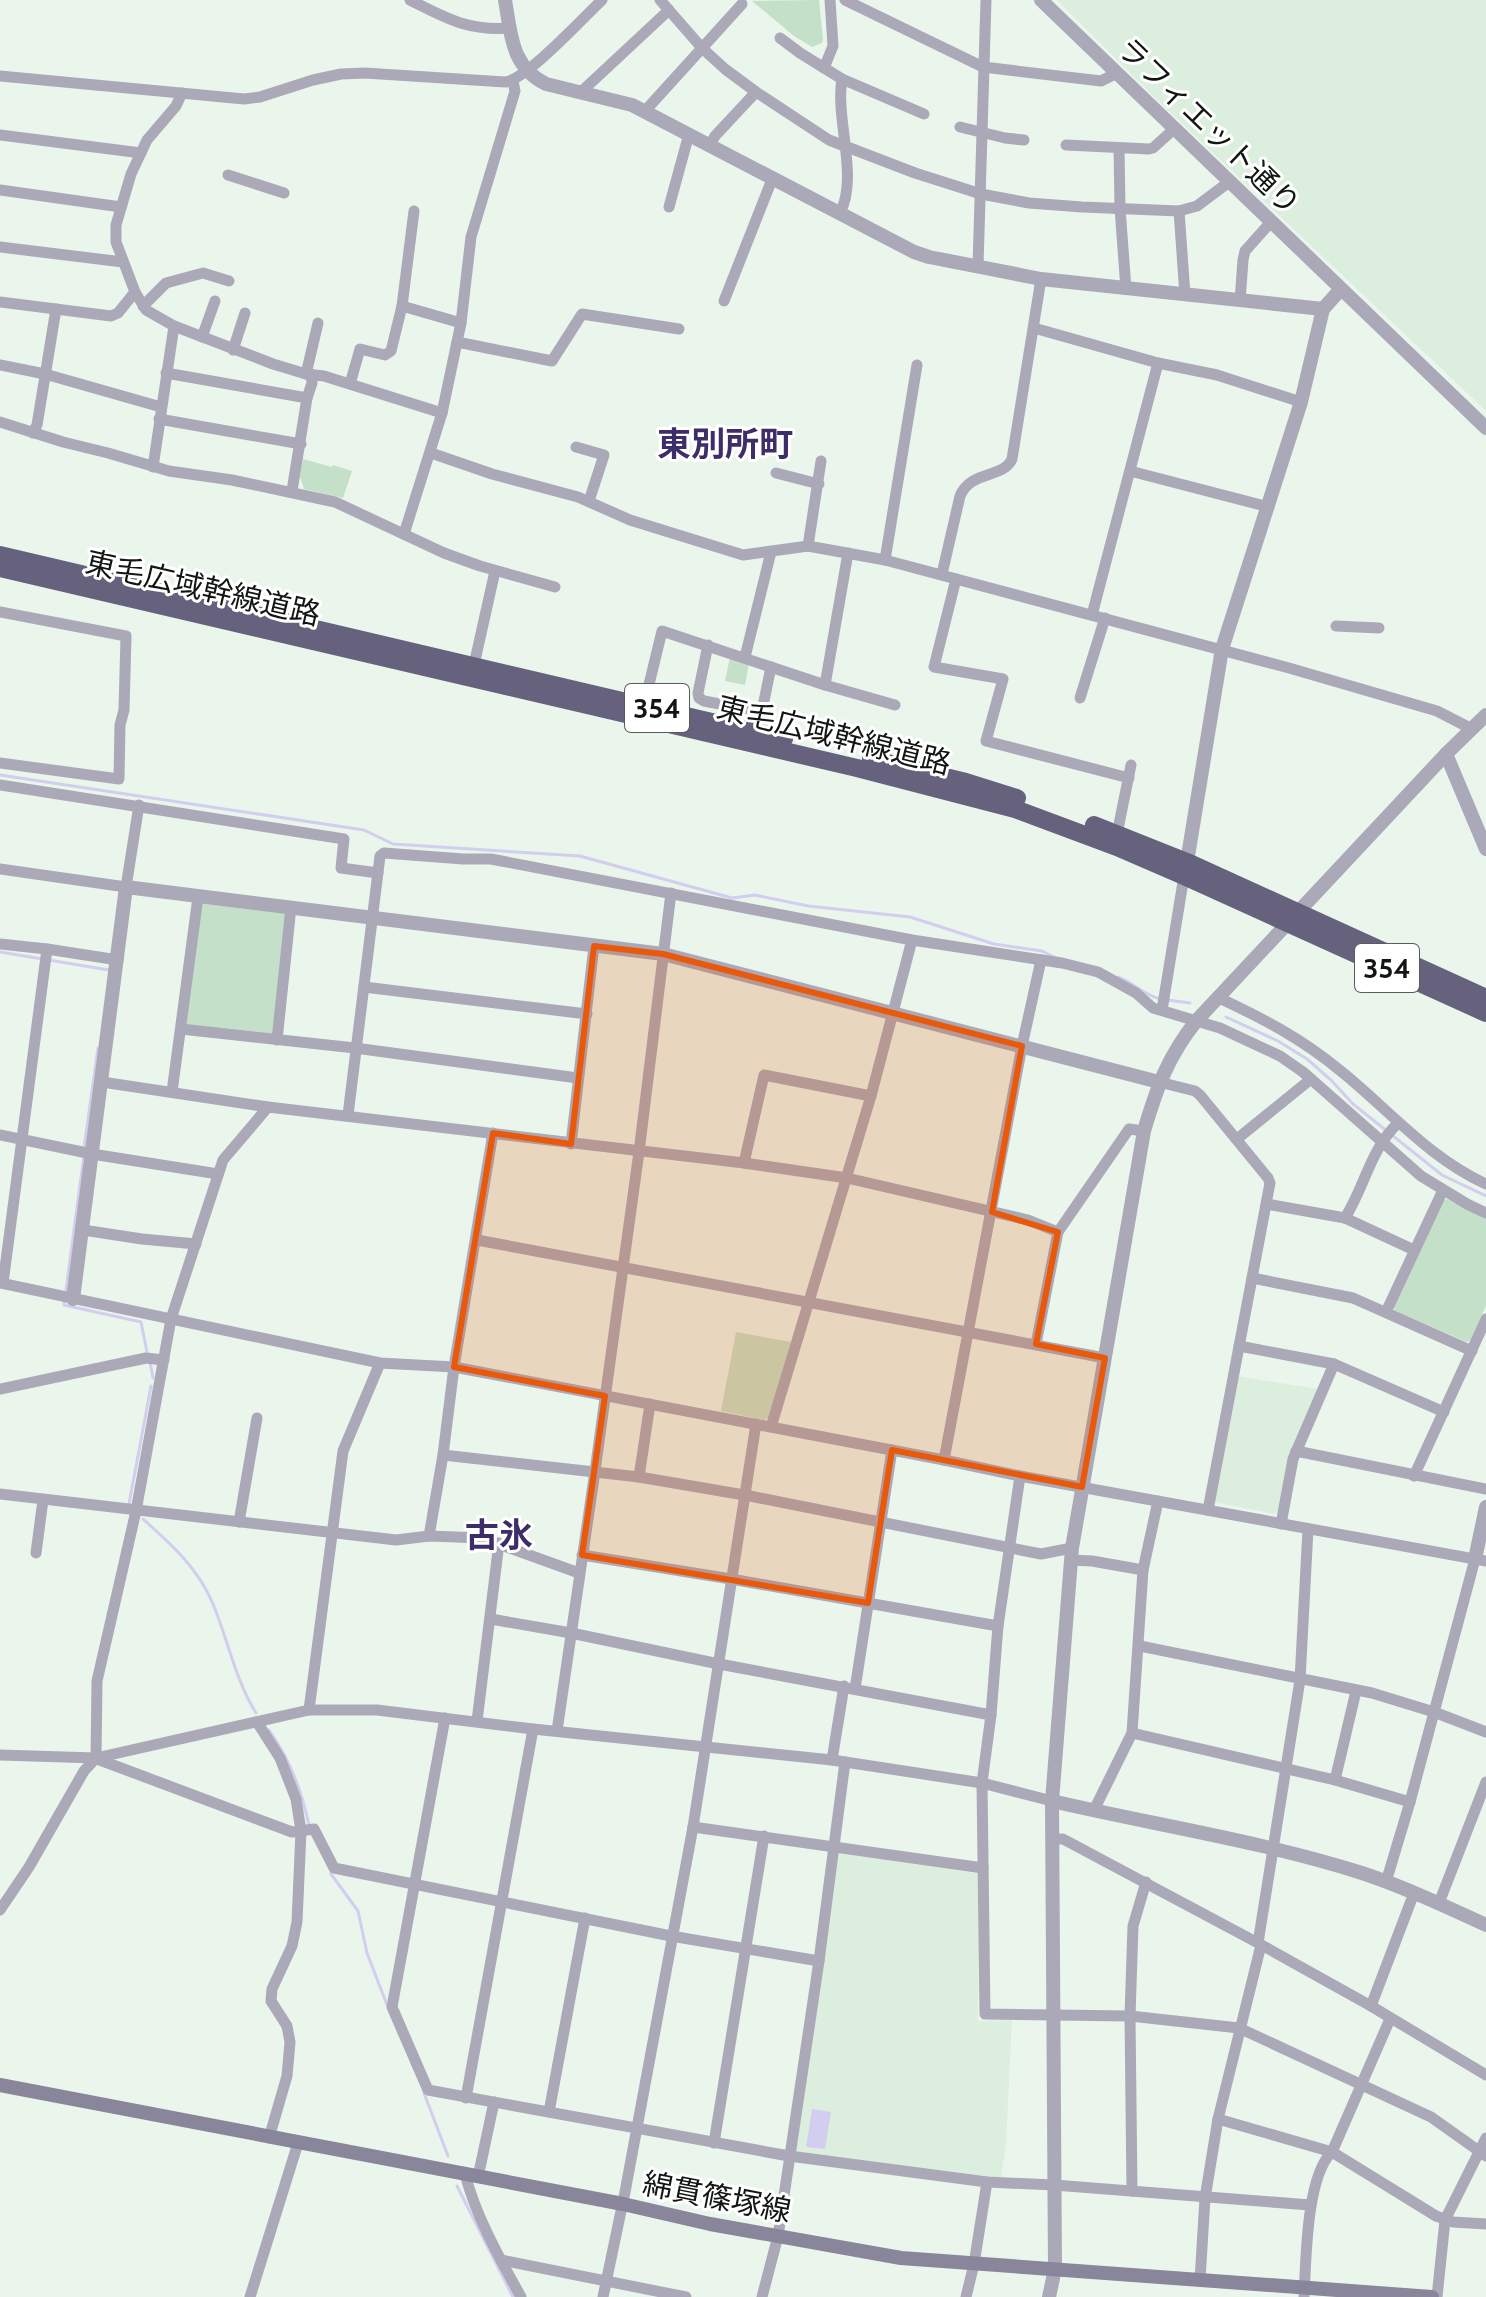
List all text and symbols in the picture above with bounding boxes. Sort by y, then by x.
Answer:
street label: ラフィエット通り [1110,30,1308,222]
district label: 東別所町 [657,423,793,465]
street label: 東毛広域幹線道路 [82,543,324,633]
road number: 354 [625,684,689,732]
street label: 東毛広域幹線道路 [713,688,955,782]
road number: 354 [1355,944,1419,992]
district label: 古氷 [465,1514,533,1556]
street label: 綿貫篠塚線 [640,2165,794,2229]

